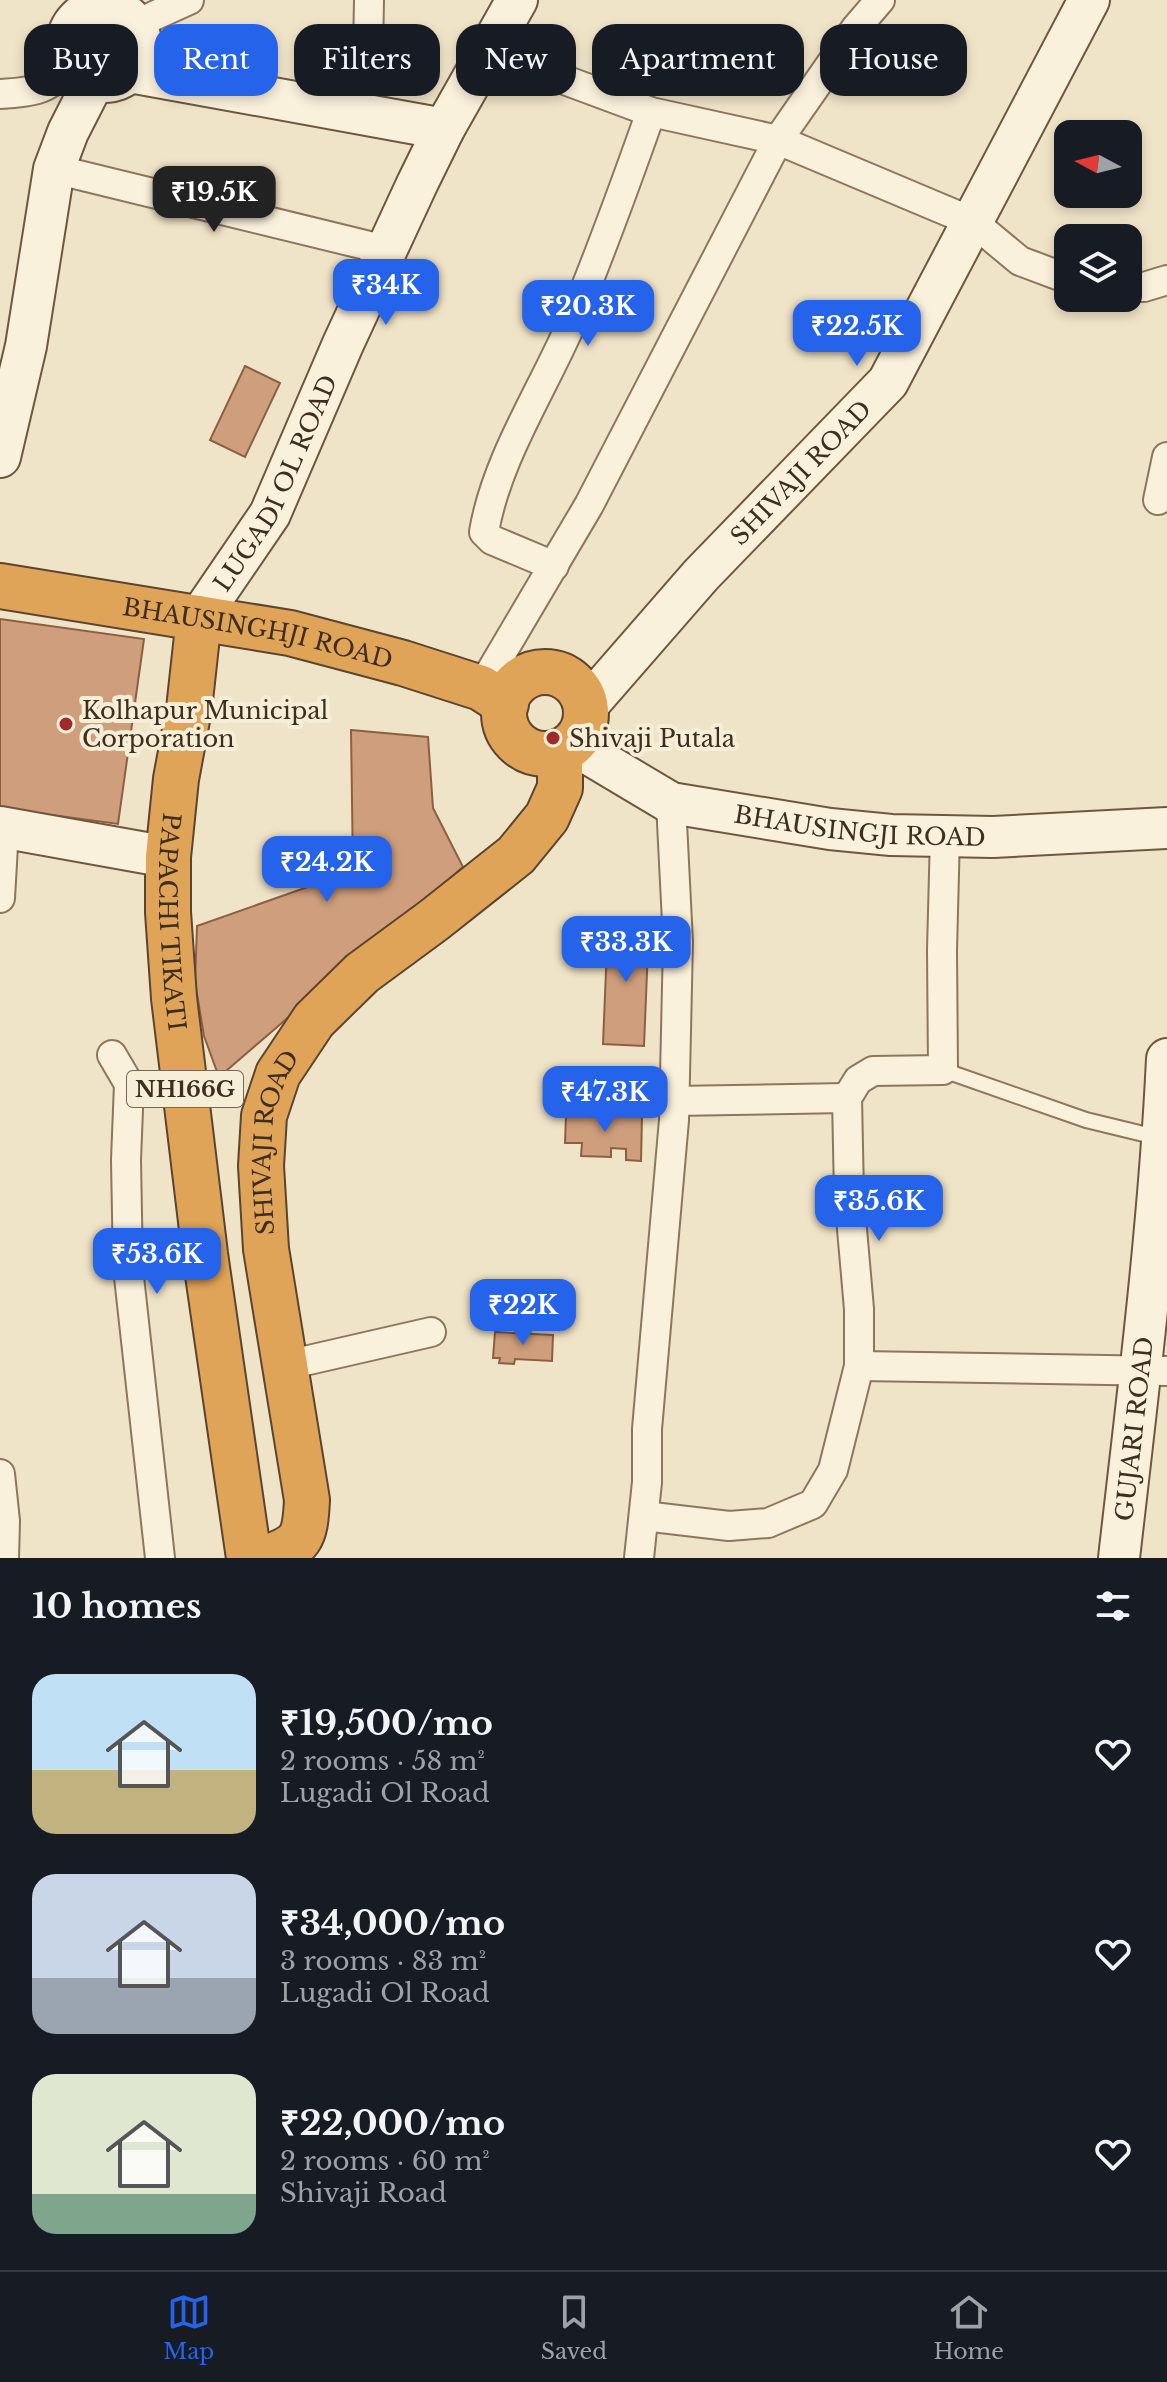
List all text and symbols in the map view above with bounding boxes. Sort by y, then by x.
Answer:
chip: Buy [24,24,138,96]
chip: Rent [154,24,278,96]
chip: Filters [294,24,440,96]
chip: New [456,24,576,96]
chip: Apartment [592,24,804,96]
chip: House [820,24,967,96]
north arrow [1054,120,1142,208]
map controls [1054,120,1142,312]
pin: ₹19.5K [149,166,279,234]
text: ₹19.5K [171,176,257,208]
button: layers [1054,224,1142,312]
pin: ₹34K [339,259,433,327]
text: ₹34K [351,269,421,301]
pin: ₹20.3K [523,280,653,348]
text: ₹20.3K [540,290,636,322]
pin: ₹22.5K [792,300,922,368]
text: ₹22.5K [811,310,903,342]
street label: LUGADI OL ROAD [207,370,343,597]
street label: SHIVAJI ROAD [724,394,877,550]
street label: BHAUSINGHJI ROAD [121,592,396,674]
place label: Kolhapur Municipal Corporation [82,696,329,753]
marker: Kolhapur Municipal Corporation [57,715,75,733]
place label: Shivaji Putala [569,724,736,753]
marker: Shivaji Putala [544,729,562,747]
street label: BHAUSINGJI ROAD [732,799,986,851]
street label: PAPACHI TIKATI [153,811,192,1032]
pin: ₹24.2K [262,836,392,904]
text: ₹24.2K [280,846,374,878]
pin: ₹33.3K [561,916,691,984]
text: ₹33.3K [580,926,672,958]
street label: SHIVAJI ROAD [246,1044,304,1236]
pin: ₹47.3K [540,1066,670,1134]
road number: NH166G [127,1071,243,1107]
text: ₹47.3K [561,1076,649,1108]
pin: ₹35.6K [814,1175,944,1243]
text: ₹35.6K [833,1185,925,1217]
pin: ₹53.6K [92,1228,222,1296]
text: ₹53.6K [111,1238,203,1270]
pin: ₹22K [476,1279,570,1347]
text: ₹22K [488,1289,558,1321]
street label: GUJARI ROAD [1109,1335,1159,1523]
icon: filters [1091,1584,1135,1628]
text: 10 homes [32,1585,202,1627]
text: ₹19,500/mo [280,1702,493,1744]
icon: home [96,1706,192,1802]
icon: heart [1091,1732,1135,1776]
text: 2 rooms · 58 m² [280,1745,485,1777]
text: Lugadi Ol Road [280,1777,490,1809]
text: ₹34,000/mo [280,1902,505,1944]
icon: home [96,1906,192,2002]
icon: heart [1091,1932,1135,1976]
text: 3 rooms · 83 m² [280,1945,486,1977]
text: Lugadi Ol Road [280,1977,490,2009]
text: ₹22,000/mo [280,2102,505,2144]
icon: home [96,2106,192,2202]
icon: heart [1091,2132,1135,2176]
text: 2 rooms · 60 m² [280,2145,490,2177]
text: Shivaji Road [280,2177,447,2209]
tab: Map [163,2290,214,2365]
tab: Saved [541,2290,607,2365]
tab: Home [933,2290,1004,2365]

